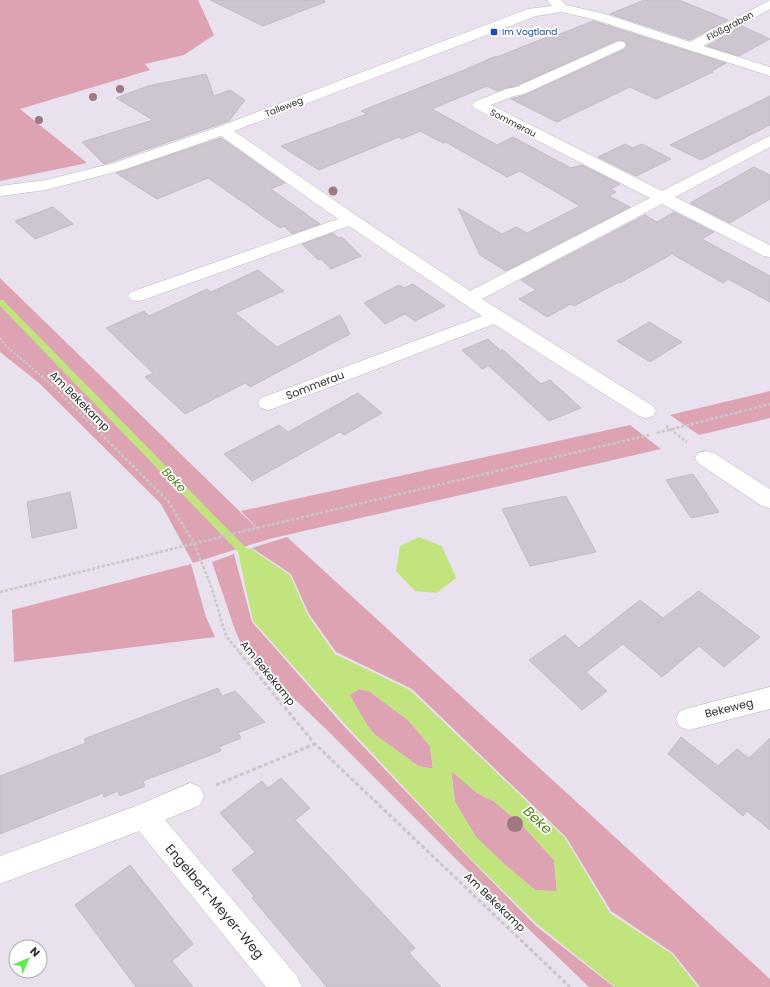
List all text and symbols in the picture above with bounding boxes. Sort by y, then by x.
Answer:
street label: Flößgraben [704,8,756,43]
place label: Im Vogtland [502,26,557,38]
marker: Im Vogtland [489,27,499,37]
street label: Talleweg [263,94,305,120]
street label: Sommerau [488,106,538,140]
street label: Am Bekekamp [46,367,114,435]
street label: Sommerau [283,367,347,403]
water label: Beke [158,464,191,496]
street label: Am Bekekamp [237,637,299,709]
street label: Bekeweg [703,694,755,722]
water label: Beke [519,801,557,839]
street label: Engelbert-Meyer-Weg [161,840,268,963]
street label: Am Bekekamp [461,869,529,935]
north arrow [8,939,48,979]
text: N [26,943,44,961]

